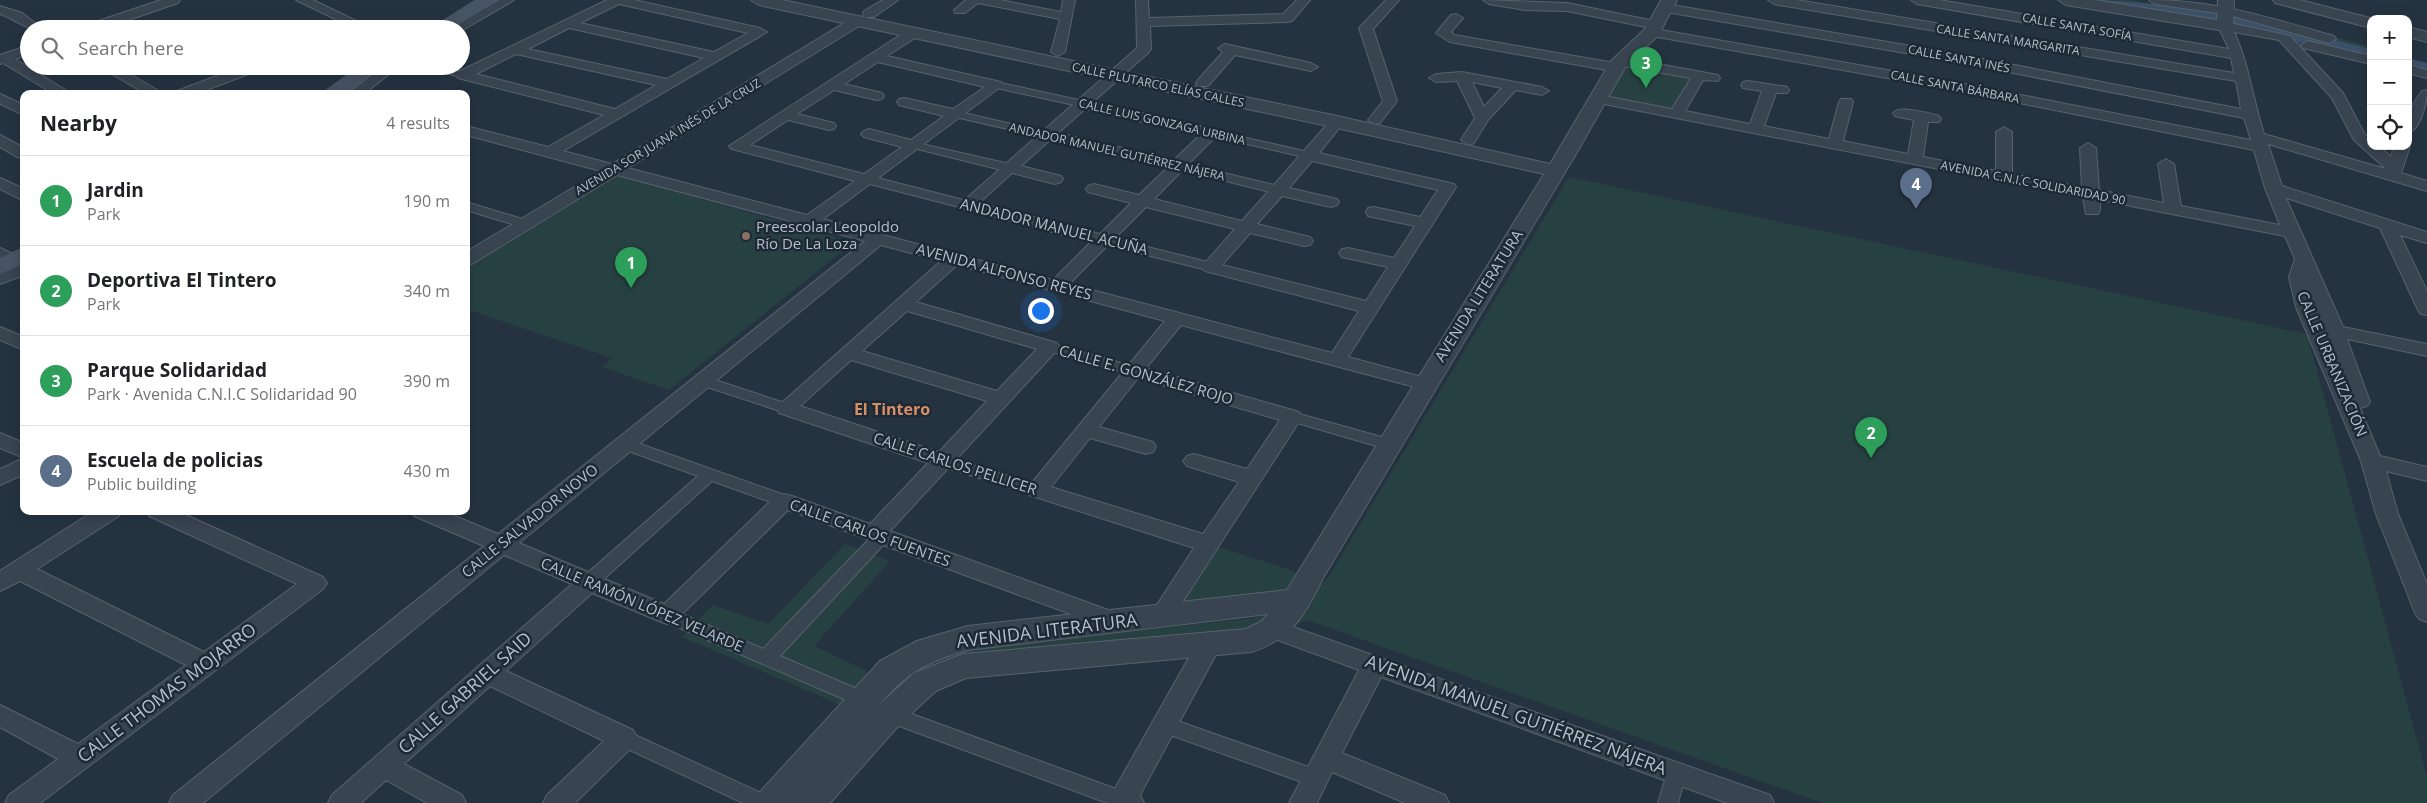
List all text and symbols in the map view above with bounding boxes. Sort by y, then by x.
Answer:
street label: CALLE SANTA SOFÍA [2021,8,2134,45]
map controls [2367,15,2412,150]
button: + [2367,15,2412,60]
search box [20,20,470,75]
street label: CALLE SANTA MARGARITA [1935,20,2081,59]
icon: search [38,34,66,62]
text: Search here [78,35,184,61]
street label: CALLE SANTA INÉS [1907,40,2012,77]
pin: 3 [1630,47,1662,88]
street label: CALLE PLUTARCO ELÍAS CALLES [1070,58,1246,111]
button: − [2367,60,2412,105]
street label: CALLE SANTA BÁRBARA [1889,66,2021,107]
street label: AVENIDA SOR JUANA INÉS DE LA CRUZ [572,74,764,199]
street label: CALLE LUIS GONZAGA URBINA [1077,94,1247,149]
button: locate [2367,105,2412,150]
text: Nearby [40,109,117,137]
text: 4 results [386,112,450,134]
street label: ANDADOR MANUEL GUTIÉRREZ NÁJERA [1008,118,1227,185]
street label: AVENIDA C.N.I.C SOLIDARIDAD 90 [1939,156,2127,209]
pin: 4 [1900,168,1932,209]
text: Jardin [87,177,144,203]
text: 1 [51,190,61,212]
text: 190 m [404,190,450,212]
street label: ANDADOR MANUEL ACUÑA [958,193,1151,259]
text: Park [87,203,120,225]
place label: Preescolar Leopoldo Río De La Loza [756,216,899,253]
street label: AVENIDA LITERATURA [1429,225,1527,365]
marker: Preescolar Leopoldo Río De La Loza [740,230,752,242]
street label: AVENIDA ALFONSO REYES [914,238,1094,304]
pin: 1 [615,247,647,288]
text: Deportiva El Tintero [87,267,277,293]
text: 2 [51,280,61,302]
text: 340 m [404,280,450,302]
street label: CALLE URBANIZACIÓN [2293,288,2373,439]
text: Park [87,293,120,315]
your location [1028,298,1054,324]
street label: CALLE E. GONZÁLEZ ROJO [1057,340,1236,408]
text: Parque Solidaridad [87,357,267,383]
text: 3 [51,370,61,392]
text: 390 m [404,370,450,392]
text: Park · Avenida C.N.I.C Solidaridad 90 [87,383,357,405]
district label: El Tintero [854,398,930,420]
pin: 2 [1855,417,1887,458]
street label: CALLE CARLOS PELLICER [871,427,1040,499]
text: Escuela de policias [87,447,263,473]
street label: CALLE SALVADOR NOVO [457,459,602,582]
text: 4 [51,460,61,482]
text: 430 m [404,460,450,482]
text: Public building [87,473,196,495]
street label: CALLE CARLOS FUENTES [787,494,954,570]
street label: CALLE RAMÓN LÓPEZ VELARDE [538,552,747,656]
street label: AVENIDA LITERATURA [955,607,1139,653]
street label: CALLE THOMAS MOJARRO [72,617,261,767]
street label: CALLE GABRIEL SAID [392,626,536,759]
street label: AVENIDA MANUEL GUTIÉRREZ NÁJERA [1362,648,1671,780]

